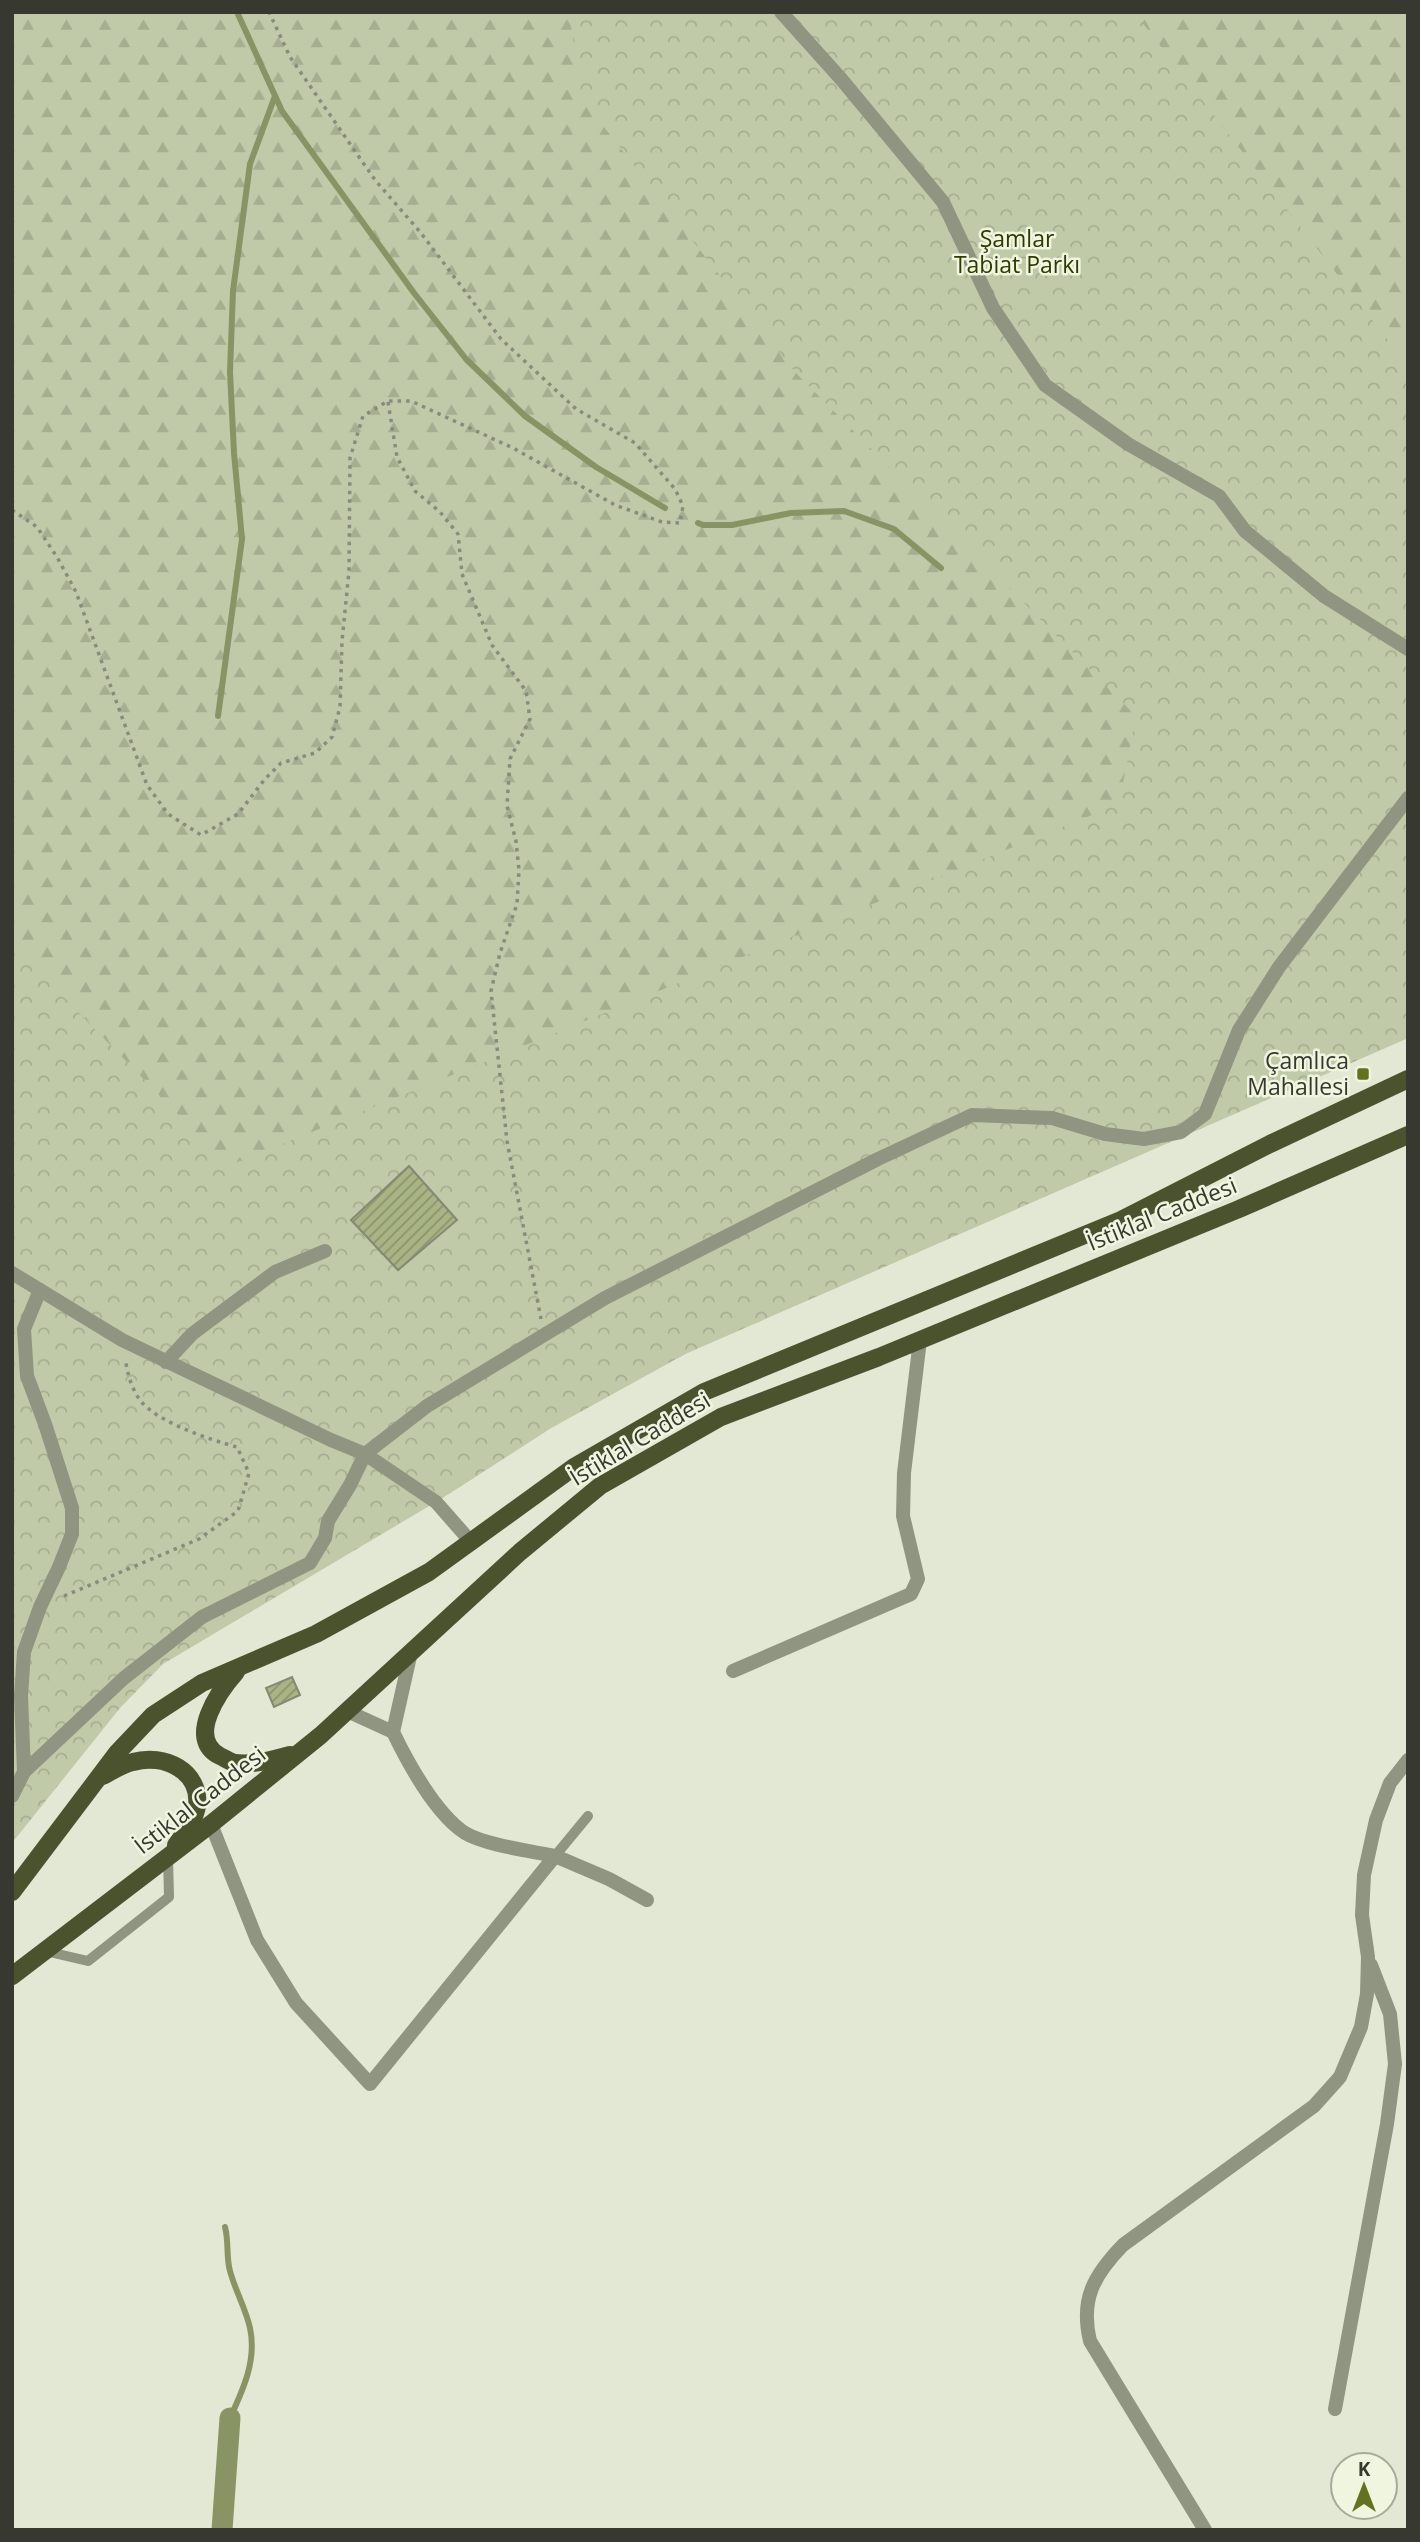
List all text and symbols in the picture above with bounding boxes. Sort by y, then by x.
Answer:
park label: Şamlar Tabiat Parkı [954,222,1080,280]
place label: Çamlıca Mahallesi [1247,1044,1349,1102]
marker: Çamlıca Mahallesi [1355,1066,1371,1082]
street label: İstiklal Caddesi [1082,1168,1241,1258]
street label: İstiklal Caddesi [563,1383,716,1493]
street label: İstiklal Caddesi [127,1738,272,1861]
north arrow [1329,2451,1399,2521]
text: K [1358,2456,1371,2482]

